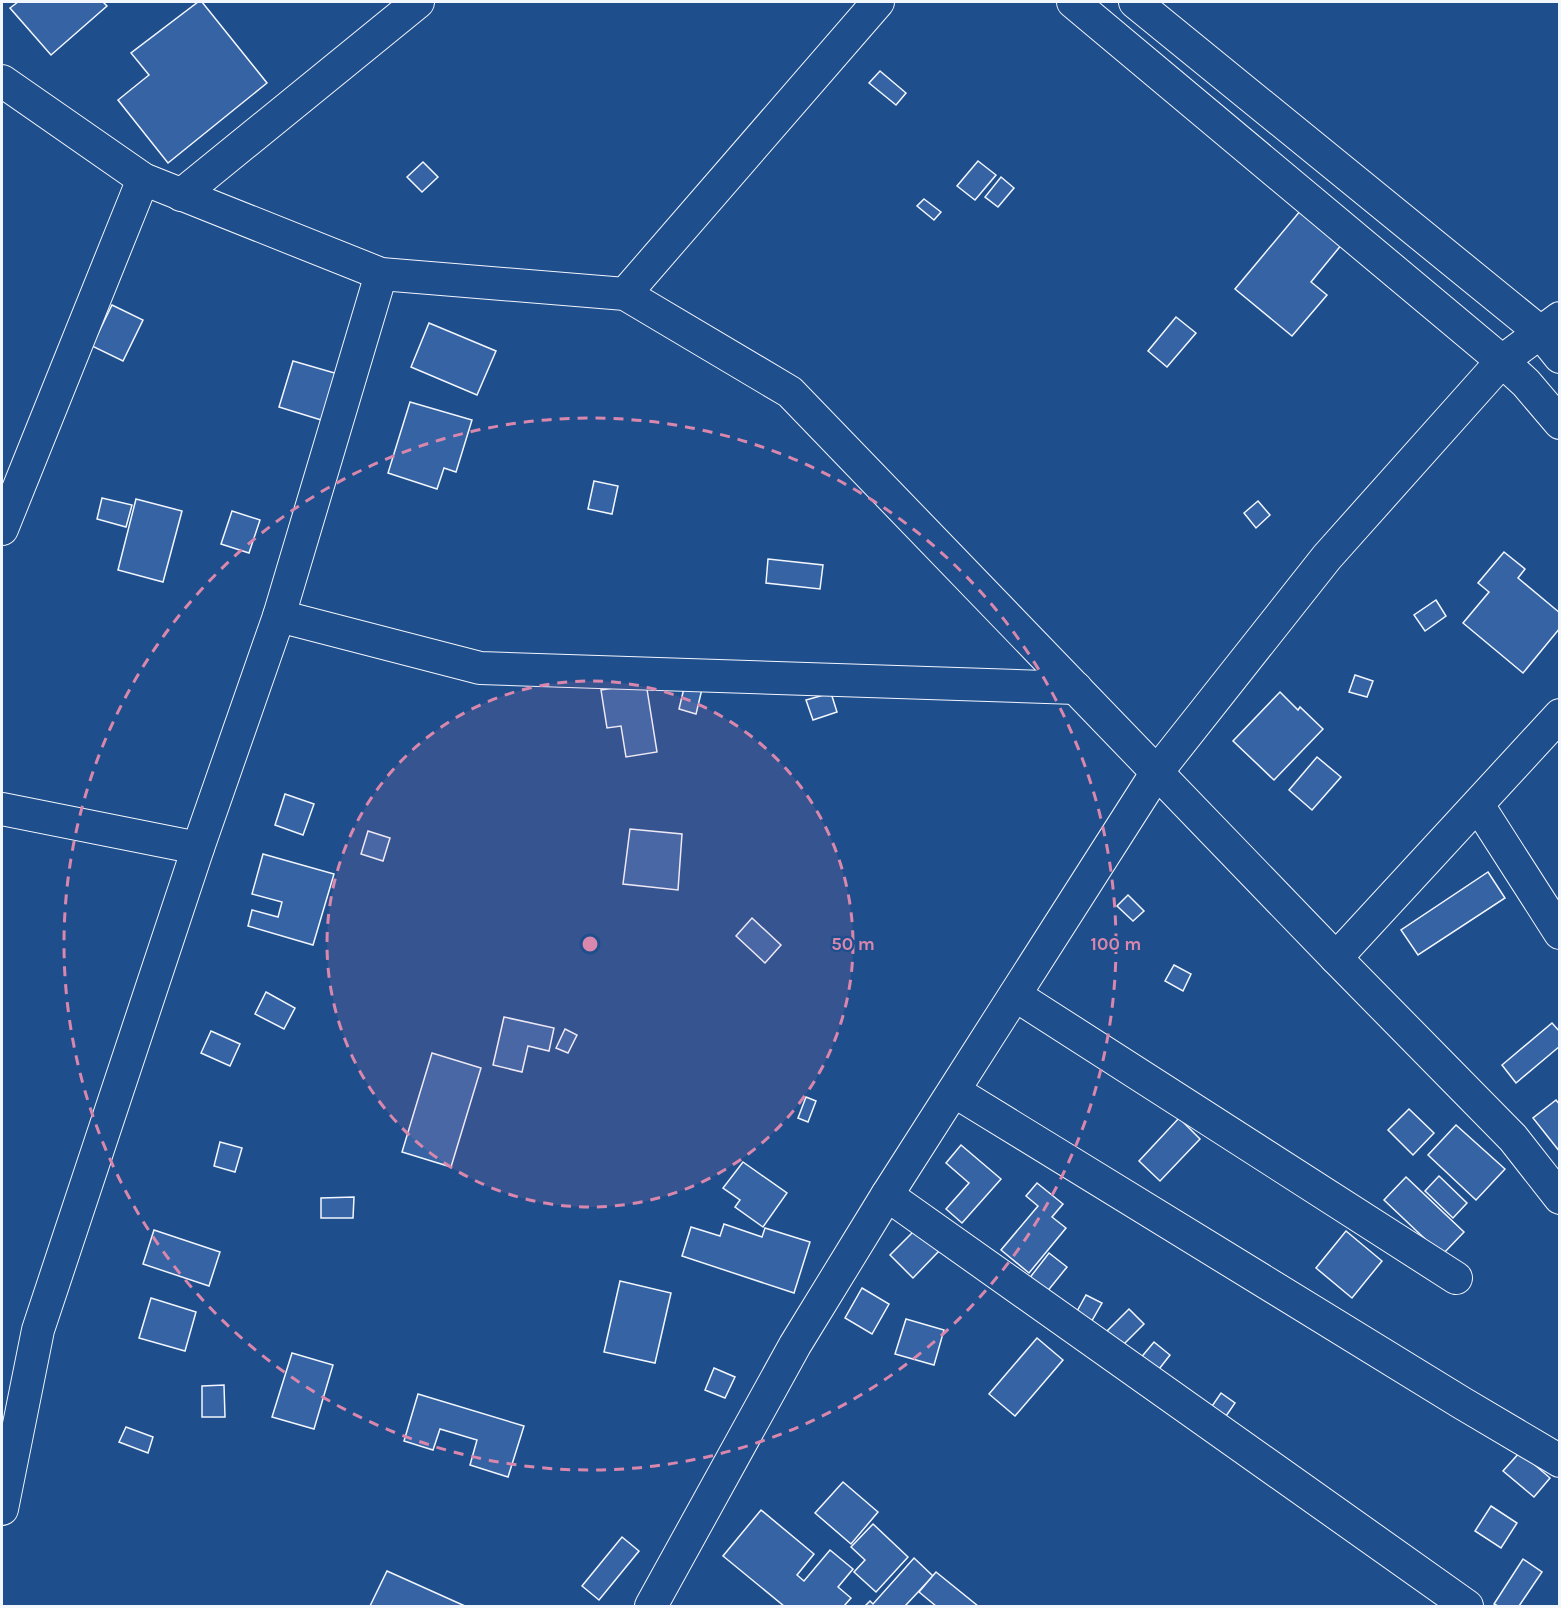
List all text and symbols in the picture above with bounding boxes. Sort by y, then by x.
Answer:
text: 50 m [831,933,875,955]
text: 100 m [1091,933,1141,955]
centre of rings [580,934,600,954]

